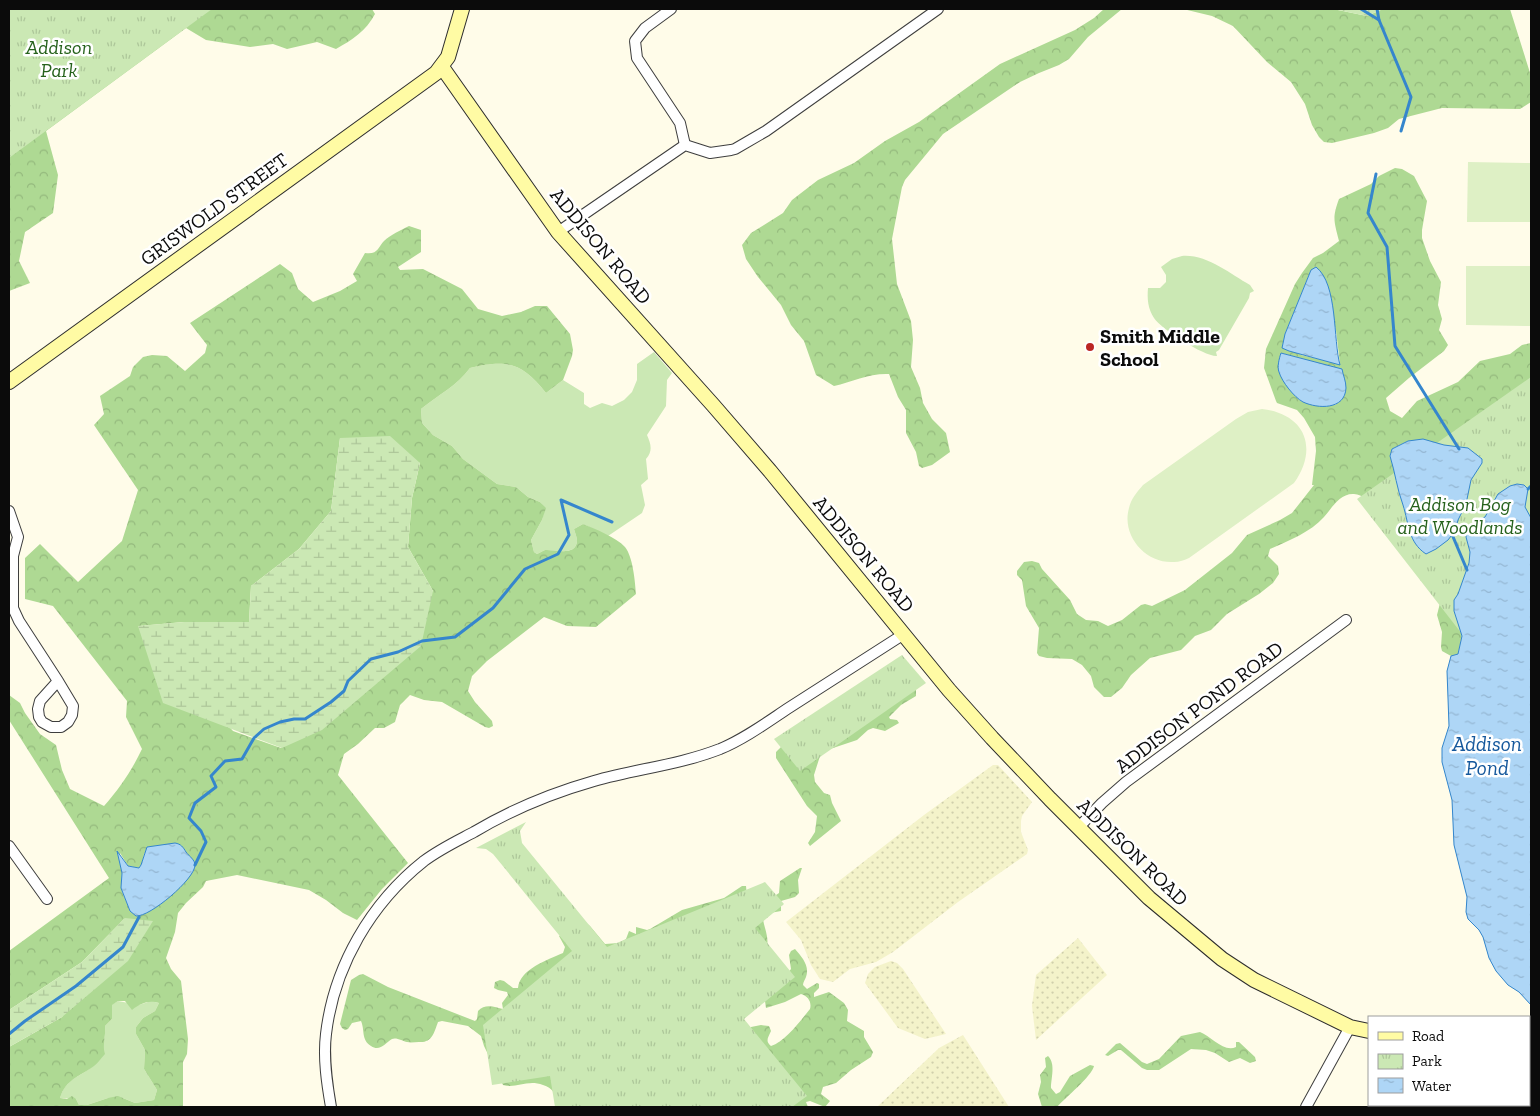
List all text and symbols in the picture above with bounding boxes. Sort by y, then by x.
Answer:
park label: Addison Park [25,35,92,82]
street label: GRISWOLD STREET [136,147,292,271]
street label: ADDISON ROAD [545,183,657,309]
place label: Smith Middle School [1100,324,1220,371]
marker: Smith Middle School [1084,341,1096,353]
street label: ADDISON ROAD [808,491,920,617]
park label: Addison Bog and Woodlands [1397,492,1523,539]
street label: ADDISON POND ROAD [1110,636,1288,778]
water label: Addison Pond [1451,731,1522,780]
street label: ADDISON ROAD [1073,793,1193,911]
legend [1368,1016,1530,1106]
text: Road [1412,1027,1445,1045]
text: Park [1412,1052,1442,1070]
text: Water [1412,1077,1452,1095]

